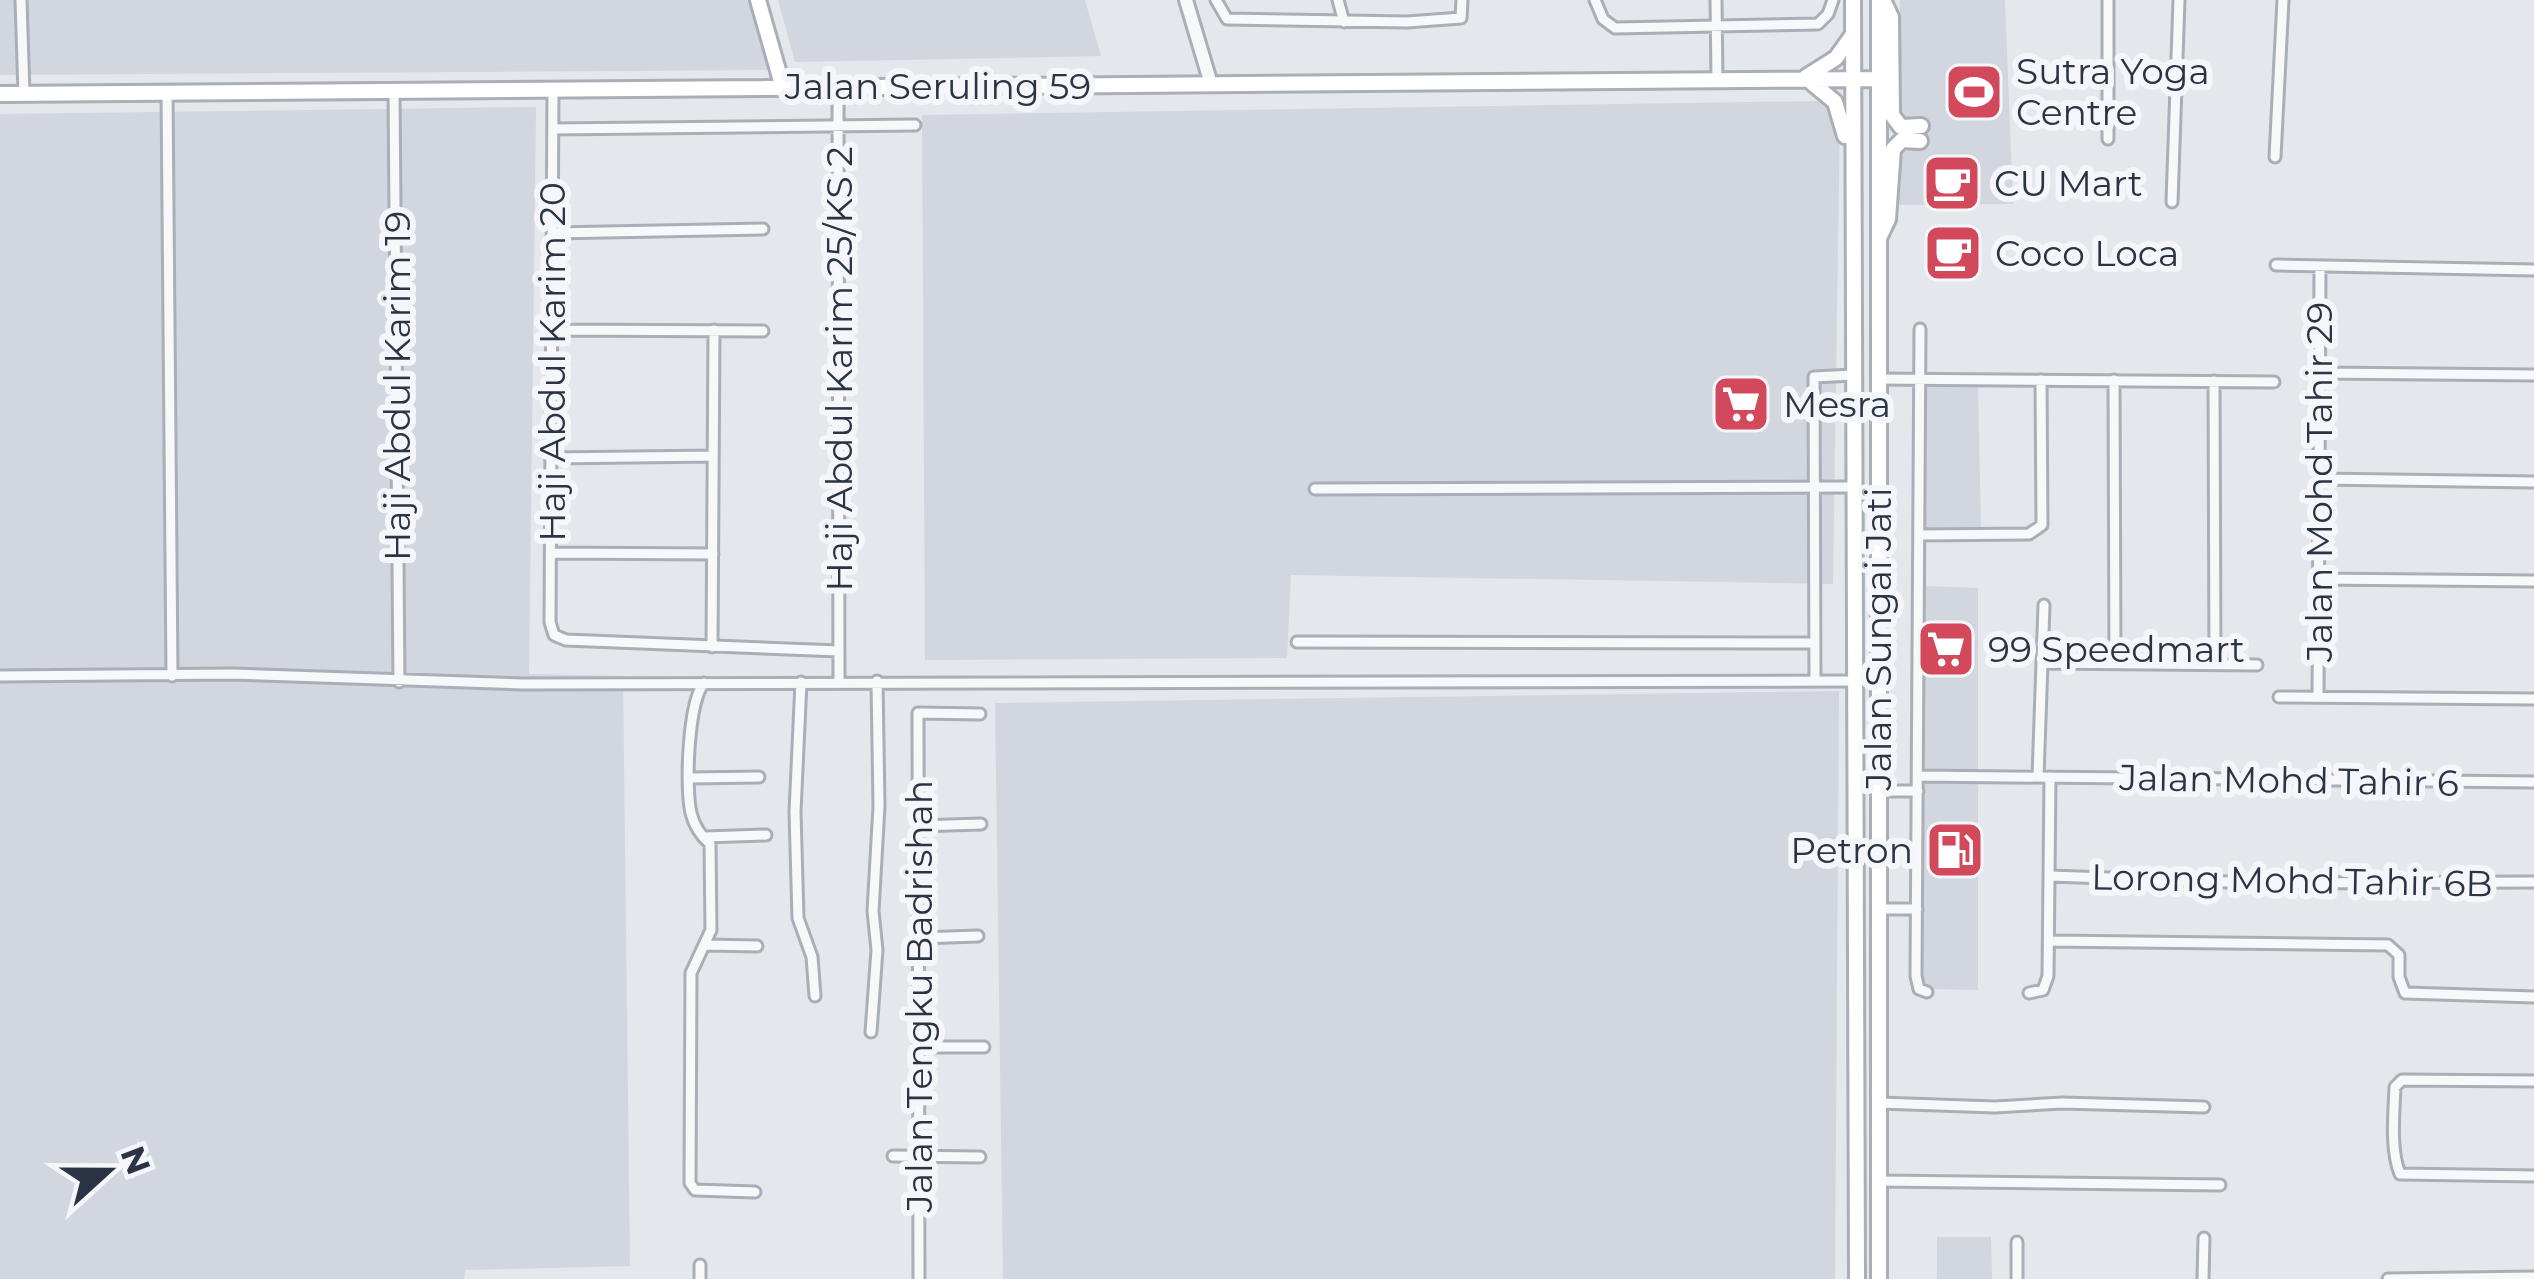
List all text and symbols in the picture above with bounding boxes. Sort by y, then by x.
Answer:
place label: Sutra Yoga Centre [2016,49,2210,134]
sports icon: Sutra Yoga Centre [1943,61,2005,123]
street label: Jalan Seruling 59 [784,64,1091,108]
street label: Haji Abdul Karim 25/KS 2 [817,146,861,592]
cafe icon: CU Mart [1921,152,1983,214]
place label: CU Mart [1994,161,2143,205]
street label: Haji Abdul Karim 20 [530,182,574,542]
street label: Haji Abdul Karim 19 [375,211,419,561]
cafe icon: Coco Loca [1922,222,1984,284]
place label: Coco Loca [1995,231,2179,275]
street label: Jalan Mohd Tahir 29 [2297,302,2341,663]
supermarket icon: Mesra [1710,373,1772,435]
place label: Mesra [1783,382,1891,426]
street label: Jalan Sungai Jati [1856,487,1900,792]
supermarket icon: 99 Speedmart [1915,618,1977,680]
place label: 99 Speedmart [1988,627,2245,671]
street label: Jalan Mohd Tahir 6 [2118,755,2459,805]
street label: Jalan Tengku Badrishah [897,780,941,1213]
fuel station icon: Petron [1924,819,1986,881]
place label: Petron [1790,828,1913,872]
street label: Lorong Mohd Tahir 6B [2091,855,2493,905]
north arrow [48,1111,168,1231]
text: N [113,1141,159,1180]

